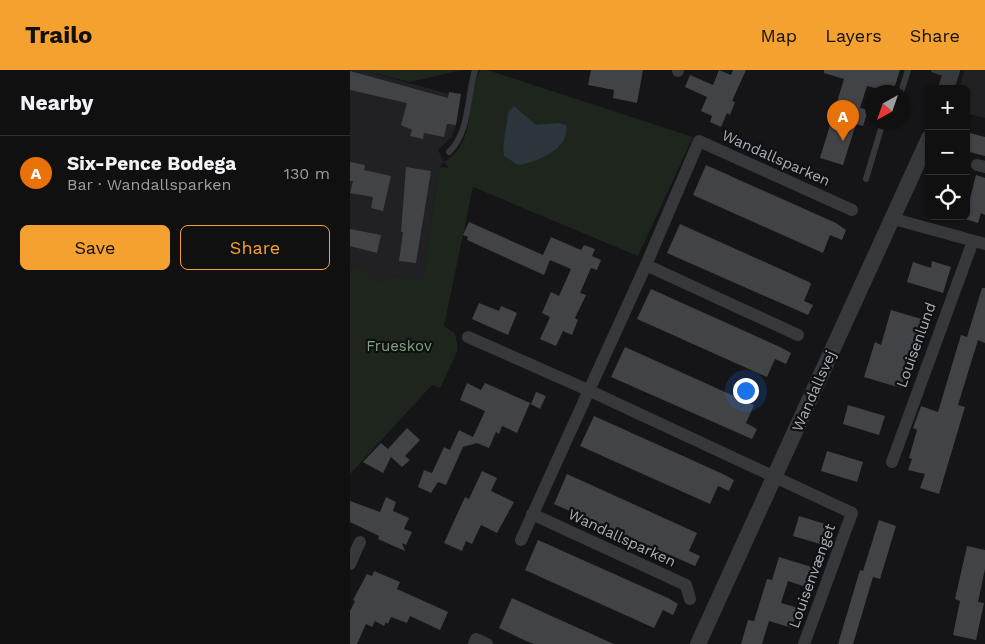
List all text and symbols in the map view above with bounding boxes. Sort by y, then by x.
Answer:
text: Trailo [25,21,92,49]
text: Map [760,25,797,46]
text: Layers [825,25,882,46]
text: Share [910,25,960,46]
north arrow [865,85,910,130]
map controls [925,85,970,220]
button: + [925,85,970,130]
text: Nearby [20,90,93,115]
pin: A [827,100,859,141]
street label: Wandallsparken [719,126,833,190]
button: − [925,130,970,175]
text: Six-Pence Bodega [67,152,236,175]
text: A [31,164,41,183]
text: 130 m [284,164,330,183]
text: Bar · Wandallsparken [67,175,231,194]
button: locate [925,175,970,220]
button: Save [20,225,170,270]
button: Share [180,225,330,270]
street label: Louisenlund [892,300,940,390]
park label: Frueskov [366,337,432,355]
street label: Wandallsvej [788,348,840,434]
your location [733,378,759,404]
street label: Wandallsparken [565,505,679,571]
street label: Louisenvænget [785,521,839,631]

